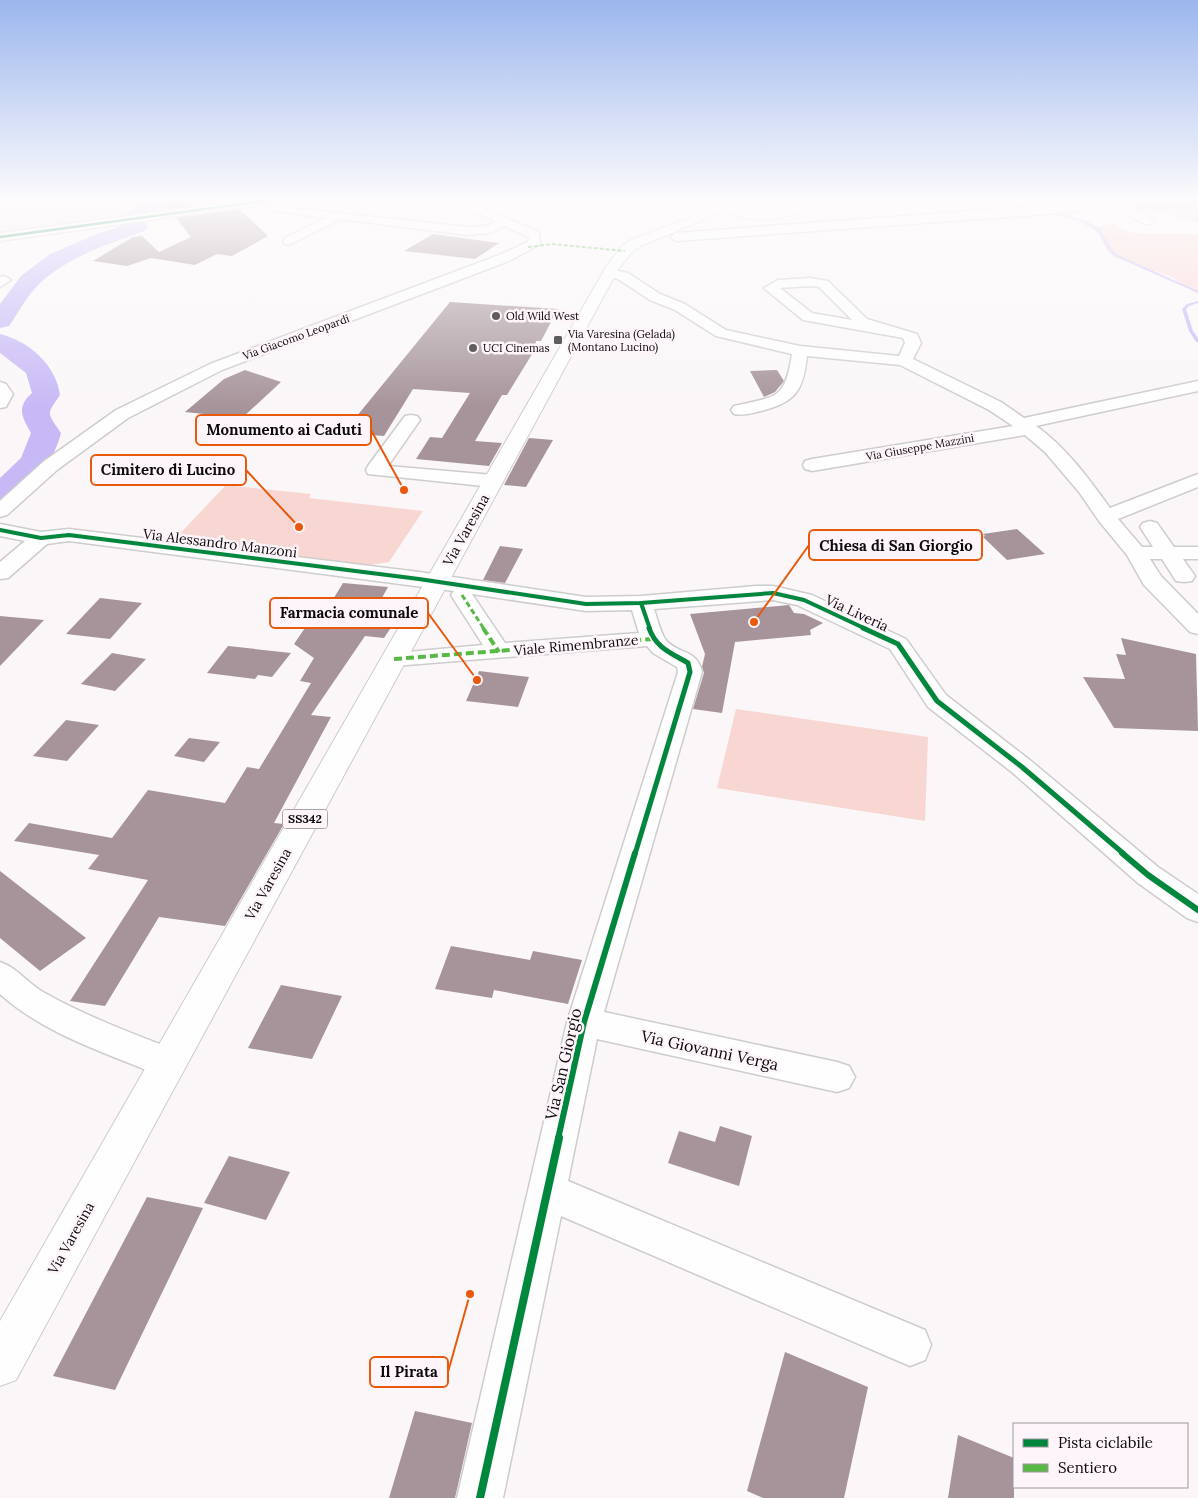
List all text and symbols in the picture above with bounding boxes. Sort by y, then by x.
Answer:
place label: Old Wild West [506,309,580,323]
marker: Old Wild West [490,310,502,322]
street label: Via Giacomo Leopardi [240,311,351,363]
place label: Via Varesina (Gelada) (Montano Lucino) [567,327,675,355]
marker: Via Varesina (Gelada) (Montano Lucino) [552,334,564,346]
place label: UCI Cinemas [483,341,550,355]
marker: UCI Cinemas [467,342,479,354]
callout: Monumento ai Caduti [196,415,371,445]
text: Monumento ai Caduti [206,420,362,439]
street label: Via Giuseppe Mazzini [864,431,975,464]
callout: Cimitero di Lucino [91,455,246,485]
text: Cimitero di Lucino [101,460,236,479]
street label: Via Varesina [438,491,493,570]
street label: Via Alessandro Manzoni [141,524,298,561]
callout: Chiesa di San Giorgio [809,530,982,560]
text: Chiesa di San Giorgio [819,536,973,555]
street label: Via Liveria [822,590,891,635]
callout: Farmacia comunale [270,598,428,628]
text: Farmacia comunale [280,603,418,622]
street label: Viale Rimembranze [512,631,639,660]
road number: SS342 [282,810,328,829]
street label: Via Varesina [240,845,295,924]
street label: Via San Giorgio [540,1006,586,1123]
street label: Via Giovanni Verga [639,1025,780,1074]
street label: Via Varesina [43,1199,98,1278]
callout: Il Pirata [370,1357,448,1387]
text: Il Pirata [380,1362,438,1381]
legend [1013,1423,1188,1488]
text: Pista ciclabile [1058,1433,1153,1452]
text: Sentiero [1058,1458,1117,1477]

